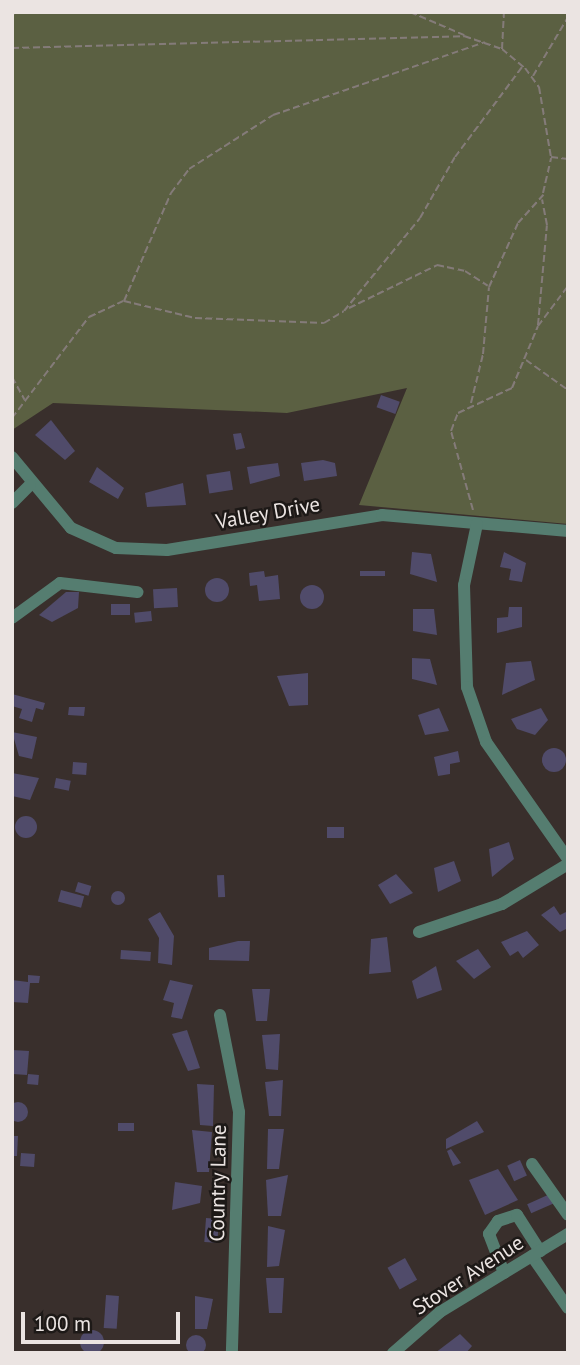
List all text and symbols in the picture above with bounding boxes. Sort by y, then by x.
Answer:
street label: Valley Drive [214,491,322,535]
street label: Country Lane [204,1124,232,1242]
street label: Stover Avenue [407,1230,529,1320]
scale bar [24,1298,184,1342]
text: 100 m [34,1310,91,1337]

